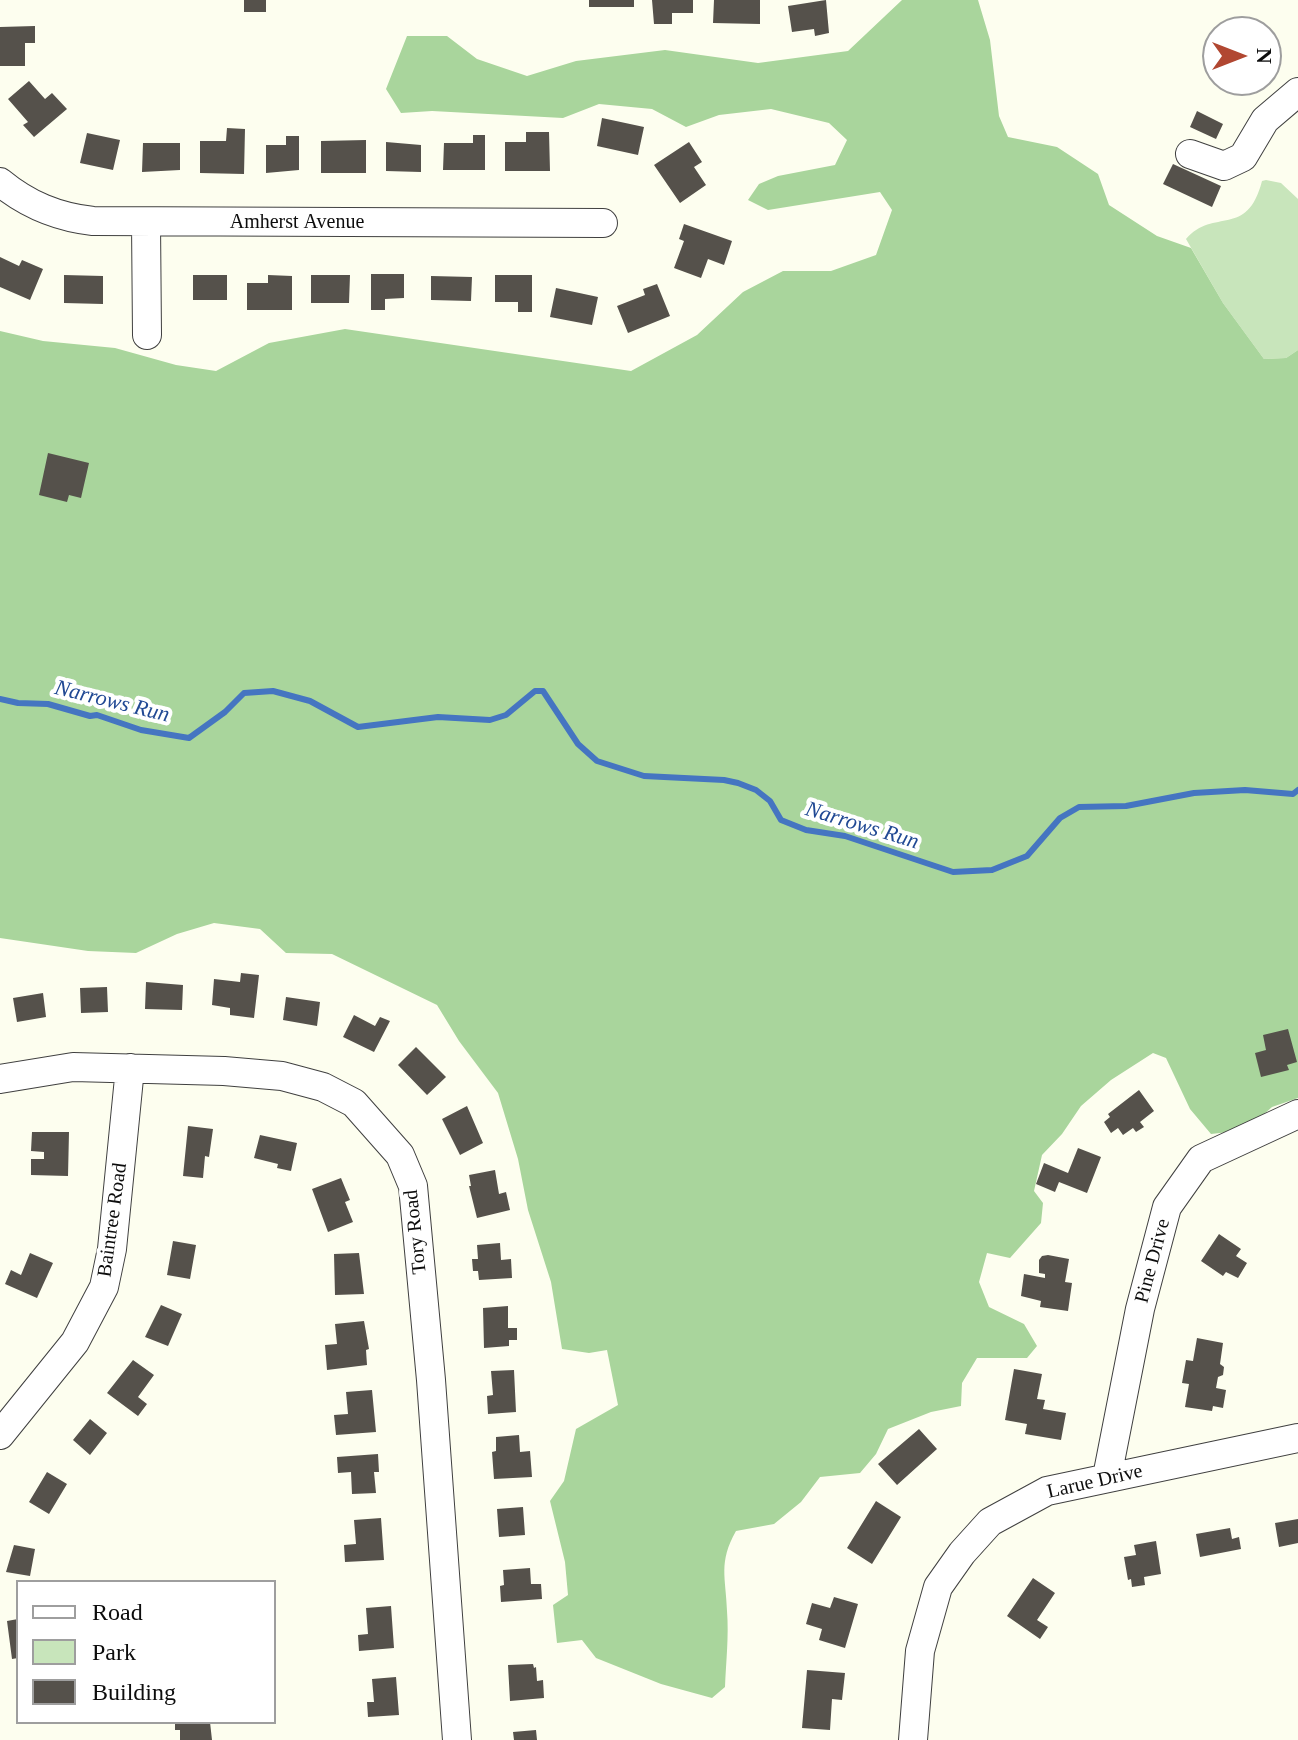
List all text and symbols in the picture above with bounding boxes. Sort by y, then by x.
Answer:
north arrow [1202,16,1282,96]
text: N [1252,48,1277,64]
street label: Amherst Avenue [230,211,364,235]
water label: Narrows Run [52,675,172,729]
water label: Narrows Run [802,796,922,856]
street label: Baintree Road [93,1161,133,1279]
street label: Tory Road [400,1189,432,1275]
street label: Pine Drive [1130,1216,1176,1306]
street label: Larue Drive [1045,1459,1145,1505]
legend [16,1580,276,1724]
text: Road [92,1599,143,1625]
text: Park [92,1639,136,1665]
text: Building [92,1679,176,1705]

